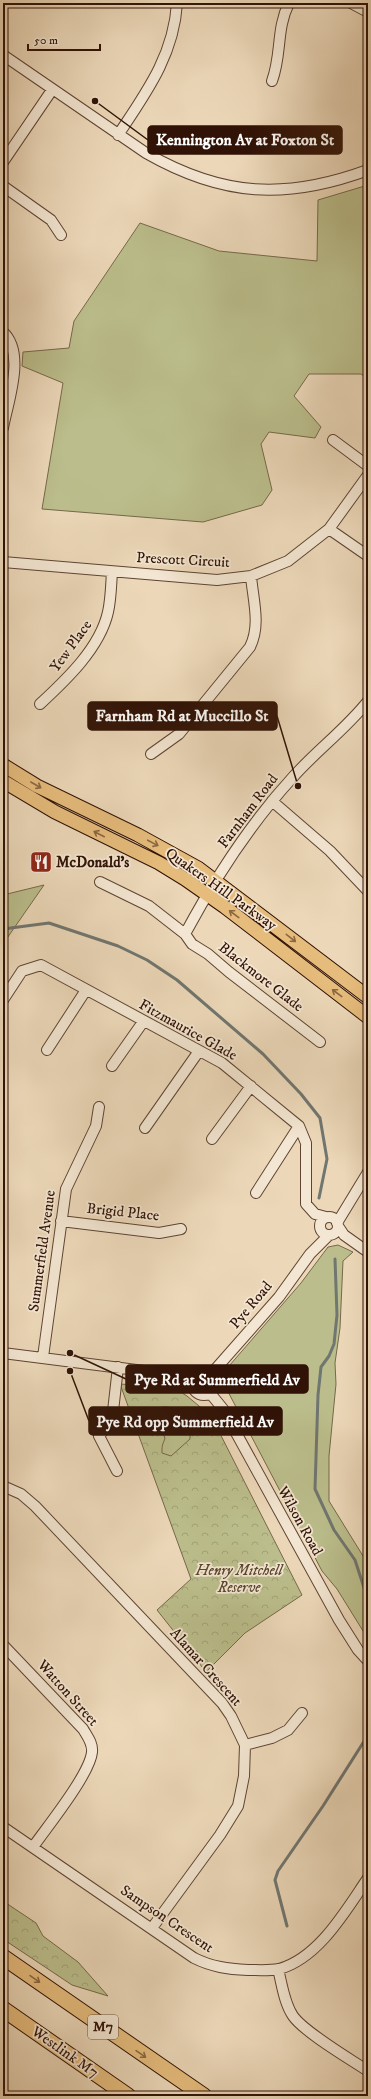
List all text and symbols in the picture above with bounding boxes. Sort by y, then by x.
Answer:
scale bar [28,26,100,52]
text: 50 m [34,33,58,48]
callout: Kennington Av at Foxton St [148,126,342,154]
text: Kennington Av at Foxton St [156,130,335,150]
street label: Prescott Circuit [136,548,230,572]
street label: Yew Place [46,616,96,676]
callout: Farnham Rd at Muccillo St [88,702,277,730]
text: Farnham Rd at Muccillo St [96,706,269,726]
street label: Farnham Road [214,770,282,852]
one-way arrow [30,782,42,790]
one-way arrow [94,830,106,837]
one-way arrow [147,839,159,847]
street label: Quakers Hill Parkway [162,843,281,935]
restaurant icon: McDonald's [28,849,54,875]
place label: McDonald's [56,853,129,872]
one-way arrow [228,910,239,919]
one-way arrow [285,933,296,942]
street label: Blackmore Glade [215,938,307,1016]
one-way arrow [332,989,343,998]
street label: Fitzmaurice Glade [135,995,241,1065]
street label: Summerfield Avenue [24,1189,60,1313]
street label: Brigid Place [86,1199,160,1225]
street label: Pye Road [226,1277,277,1333]
callout: Pye Rd at Summerfield Av [126,1365,308,1393]
text: Pye Rd at Summerfield Av [134,1370,301,1390]
callout: Pye Rd opp Summerfield Av [89,1407,282,1435]
text: Pye Rd opp Summerfield Av [96,1412,275,1432]
street label: Wilson Road [273,1482,327,1560]
park label: Henry Mitchell Reserve [195,1561,285,1597]
street label: Alamar Crescent [166,1624,246,1710]
street label: Watton Street [33,1655,103,1730]
street label: Sampson Crescent [117,1881,217,1957]
one-way arrow [29,1975,40,1983]
road number: M7 [88,2015,118,2039]
street label: Westlink M7 [27,2021,102,2082]
one-way arrow [136,2050,147,2058]

